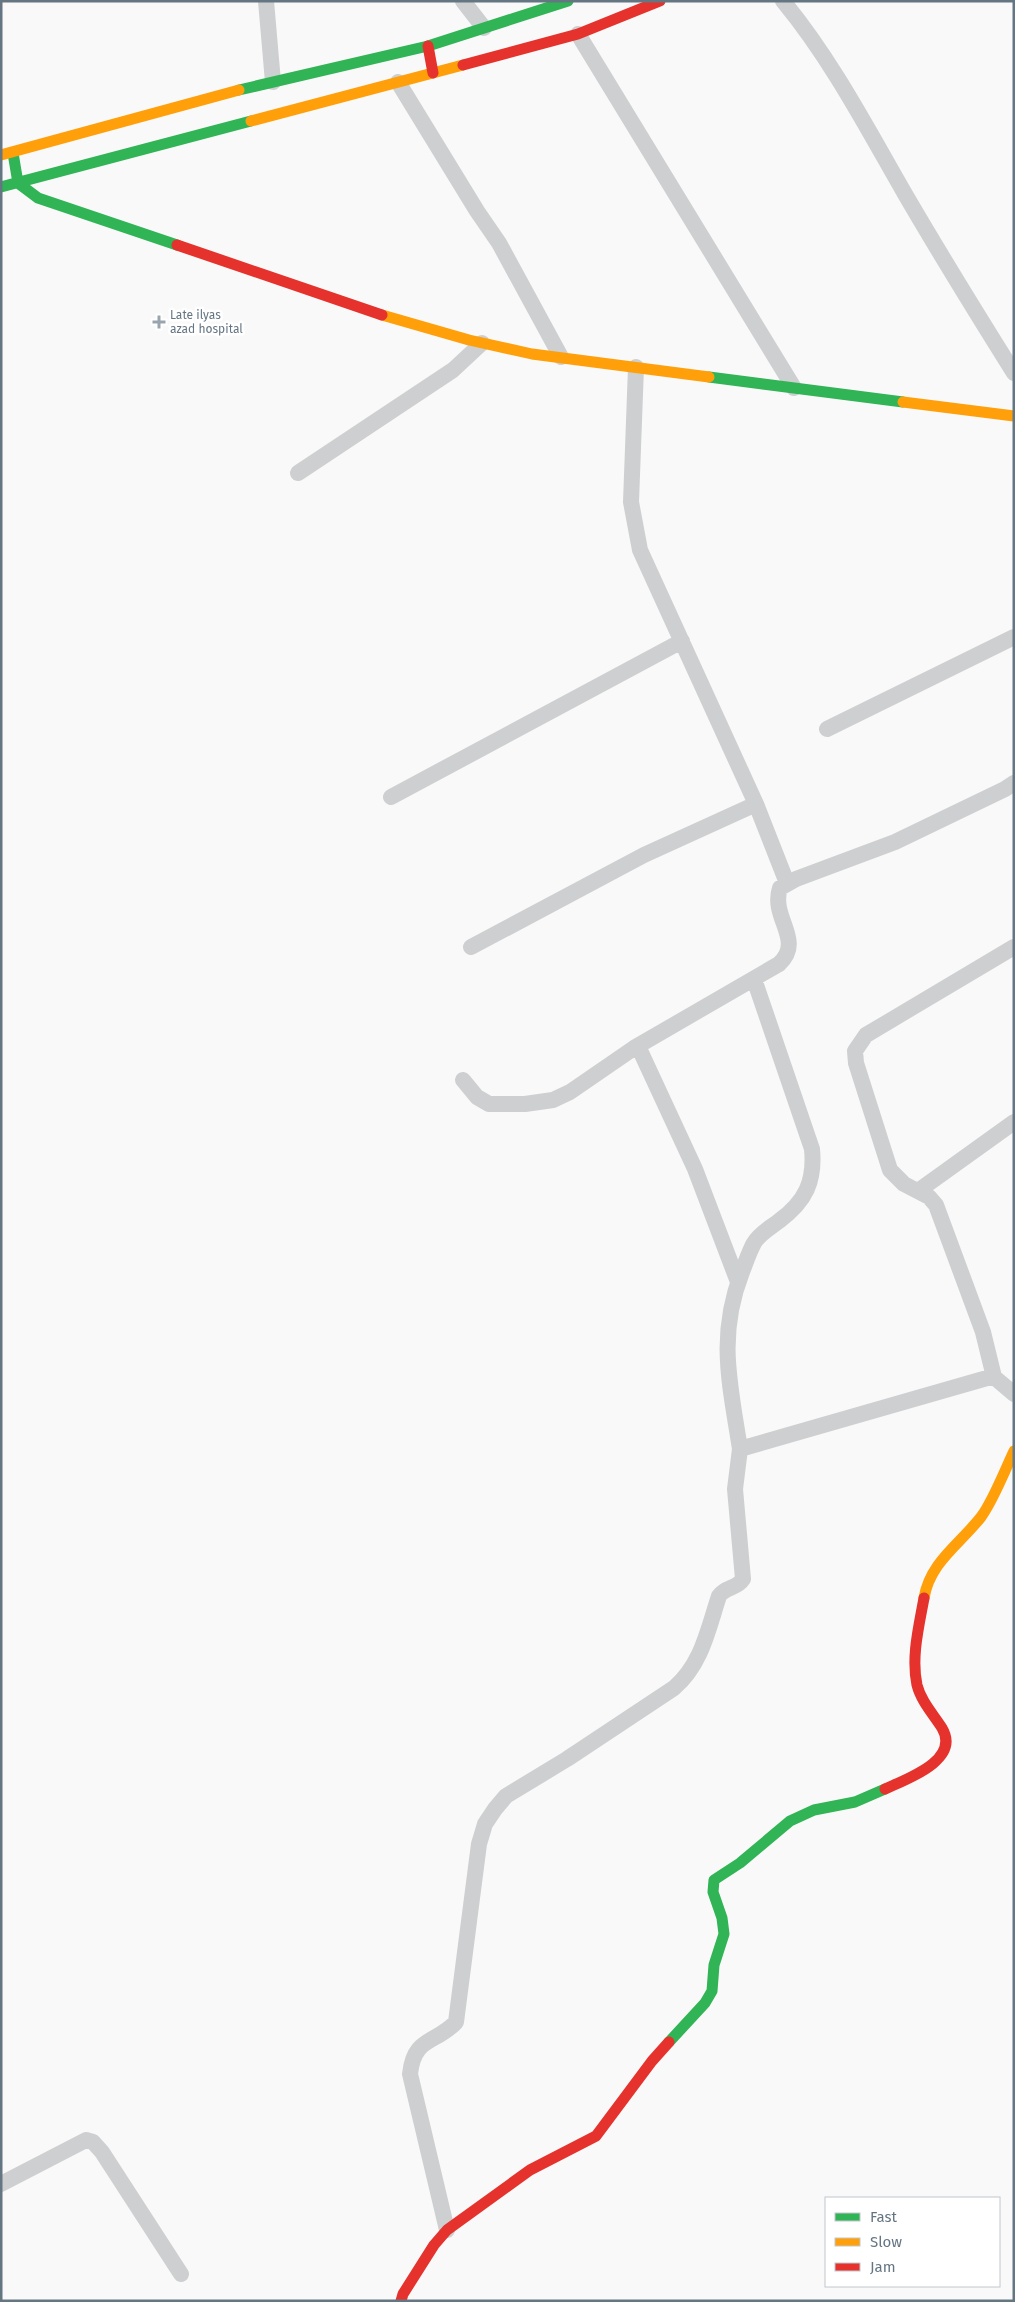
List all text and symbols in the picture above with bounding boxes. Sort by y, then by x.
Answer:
place label: Late ilyas azad hospital [170,308,243,336]
marker: Late ilyas azad hospital [152,315,166,329]
legend [825,2197,1000,2287]
text: Fast [870,2208,897,2226]
text: Slow [870,2233,902,2251]
text: Jam [870,2258,896,2276]

